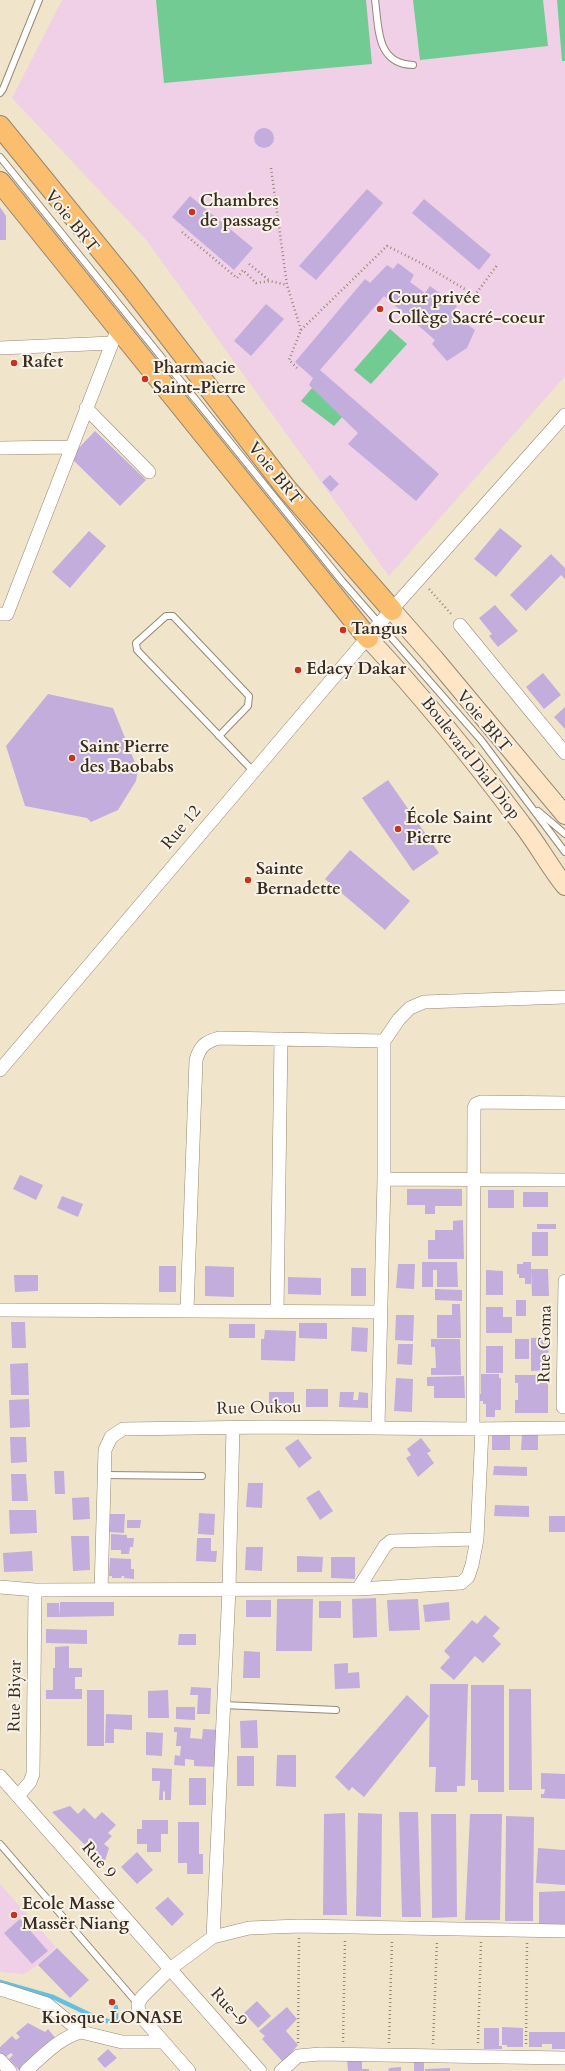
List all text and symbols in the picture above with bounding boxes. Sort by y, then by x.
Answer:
street label: Voie BRT [40,187,102,257]
place label: Chambres de passage [200,192,280,232]
marker: Chambres de passage [187,207,197,217]
place label: Cour privée Collège Sacré-coeur [388,289,545,329]
marker: Cour privée Collège Sacré-coeur [375,304,385,314]
place label: Rafet [22,353,63,373]
marker: Rafet [9,358,19,368]
place label: Pharmacie Saint-Pierre [153,359,246,399]
marker: Pharmacie Saint-Pierre [140,374,150,384]
street label: Voie BRT [243,439,305,509]
place label: Tangus [351,620,407,640]
marker: Tangus [338,625,348,635]
place label: Edacy Dakar [306,660,406,680]
marker: Edacy Dakar [293,665,303,675]
street label: Voie BRT [451,687,515,757]
street label: Boulevard Dial Diop [416,694,524,824]
place label: Saint Pierre des Baobabs [80,738,174,778]
marker: Saint Pierre des Baobabs [67,753,77,763]
street label: Rue 12 [158,802,206,854]
place label: École Saint Pierre [406,809,492,849]
marker: École Saint Pierre [393,824,403,834]
place label: Sainte Bernadette [256,860,341,900]
marker: Sainte Bernadette [243,875,253,885]
street label: Rue Goma [535,1305,557,1383]
street label: Rue Oukou [216,1398,302,1420]
street label: Rue Biyar [5,1660,27,1732]
street label: Rue 9 [76,1838,120,1884]
place label: Ecole Masse Massër Niang [22,1895,129,1935]
marker: Ecole Masse Massër Niang [9,1910,19,1920]
street label: Rue-9 [205,1984,251,2032]
marker: Kiosque LONASE [107,1997,117,2007]
place label: Kiosque LONASE [41,2009,183,2029]

